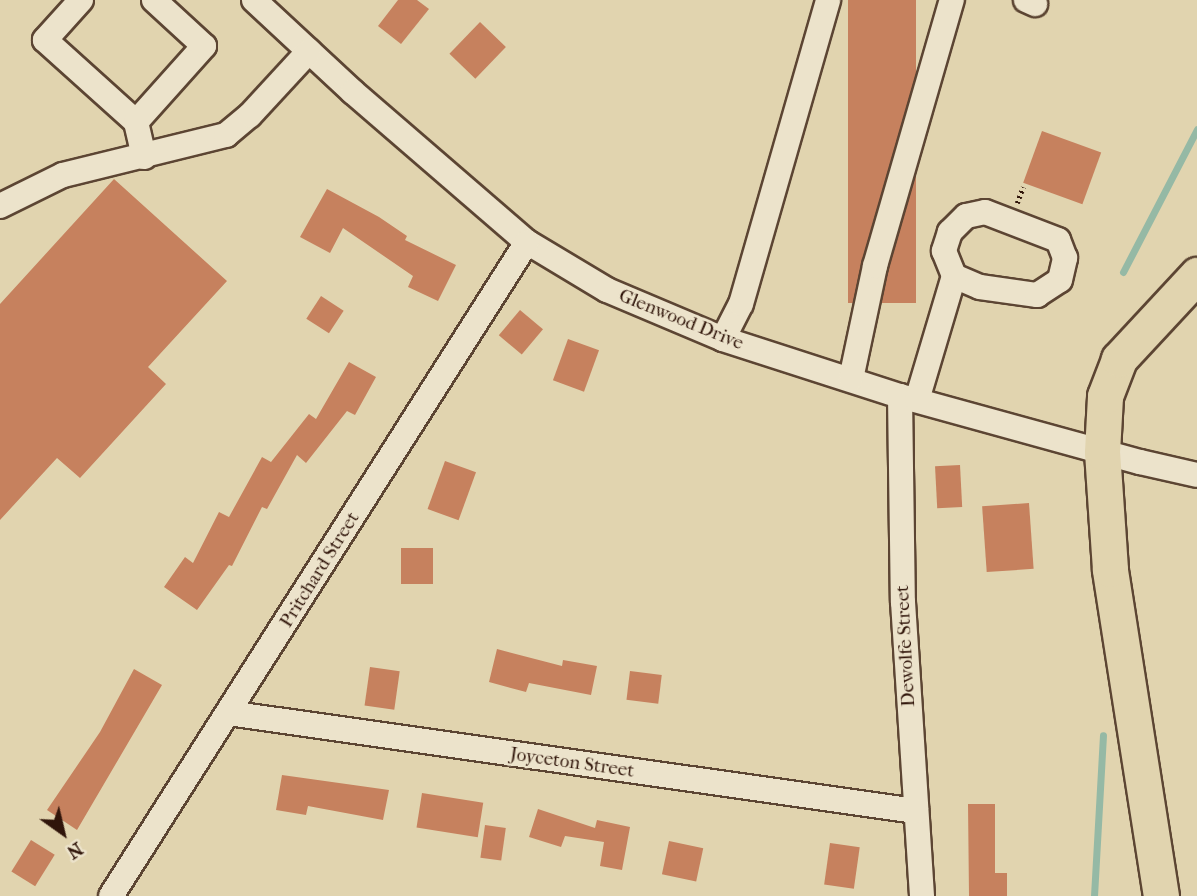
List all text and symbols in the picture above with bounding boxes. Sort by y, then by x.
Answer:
street label: Glenwood Drive [615,285,747,355]
street label: Pritchard Street [275,508,365,632]
street label: Dewolfe Street [891,585,921,707]
street label: Joyceton Street [509,743,635,783]
north arrow [28,798,98,868]
text: N [63,837,87,864]

